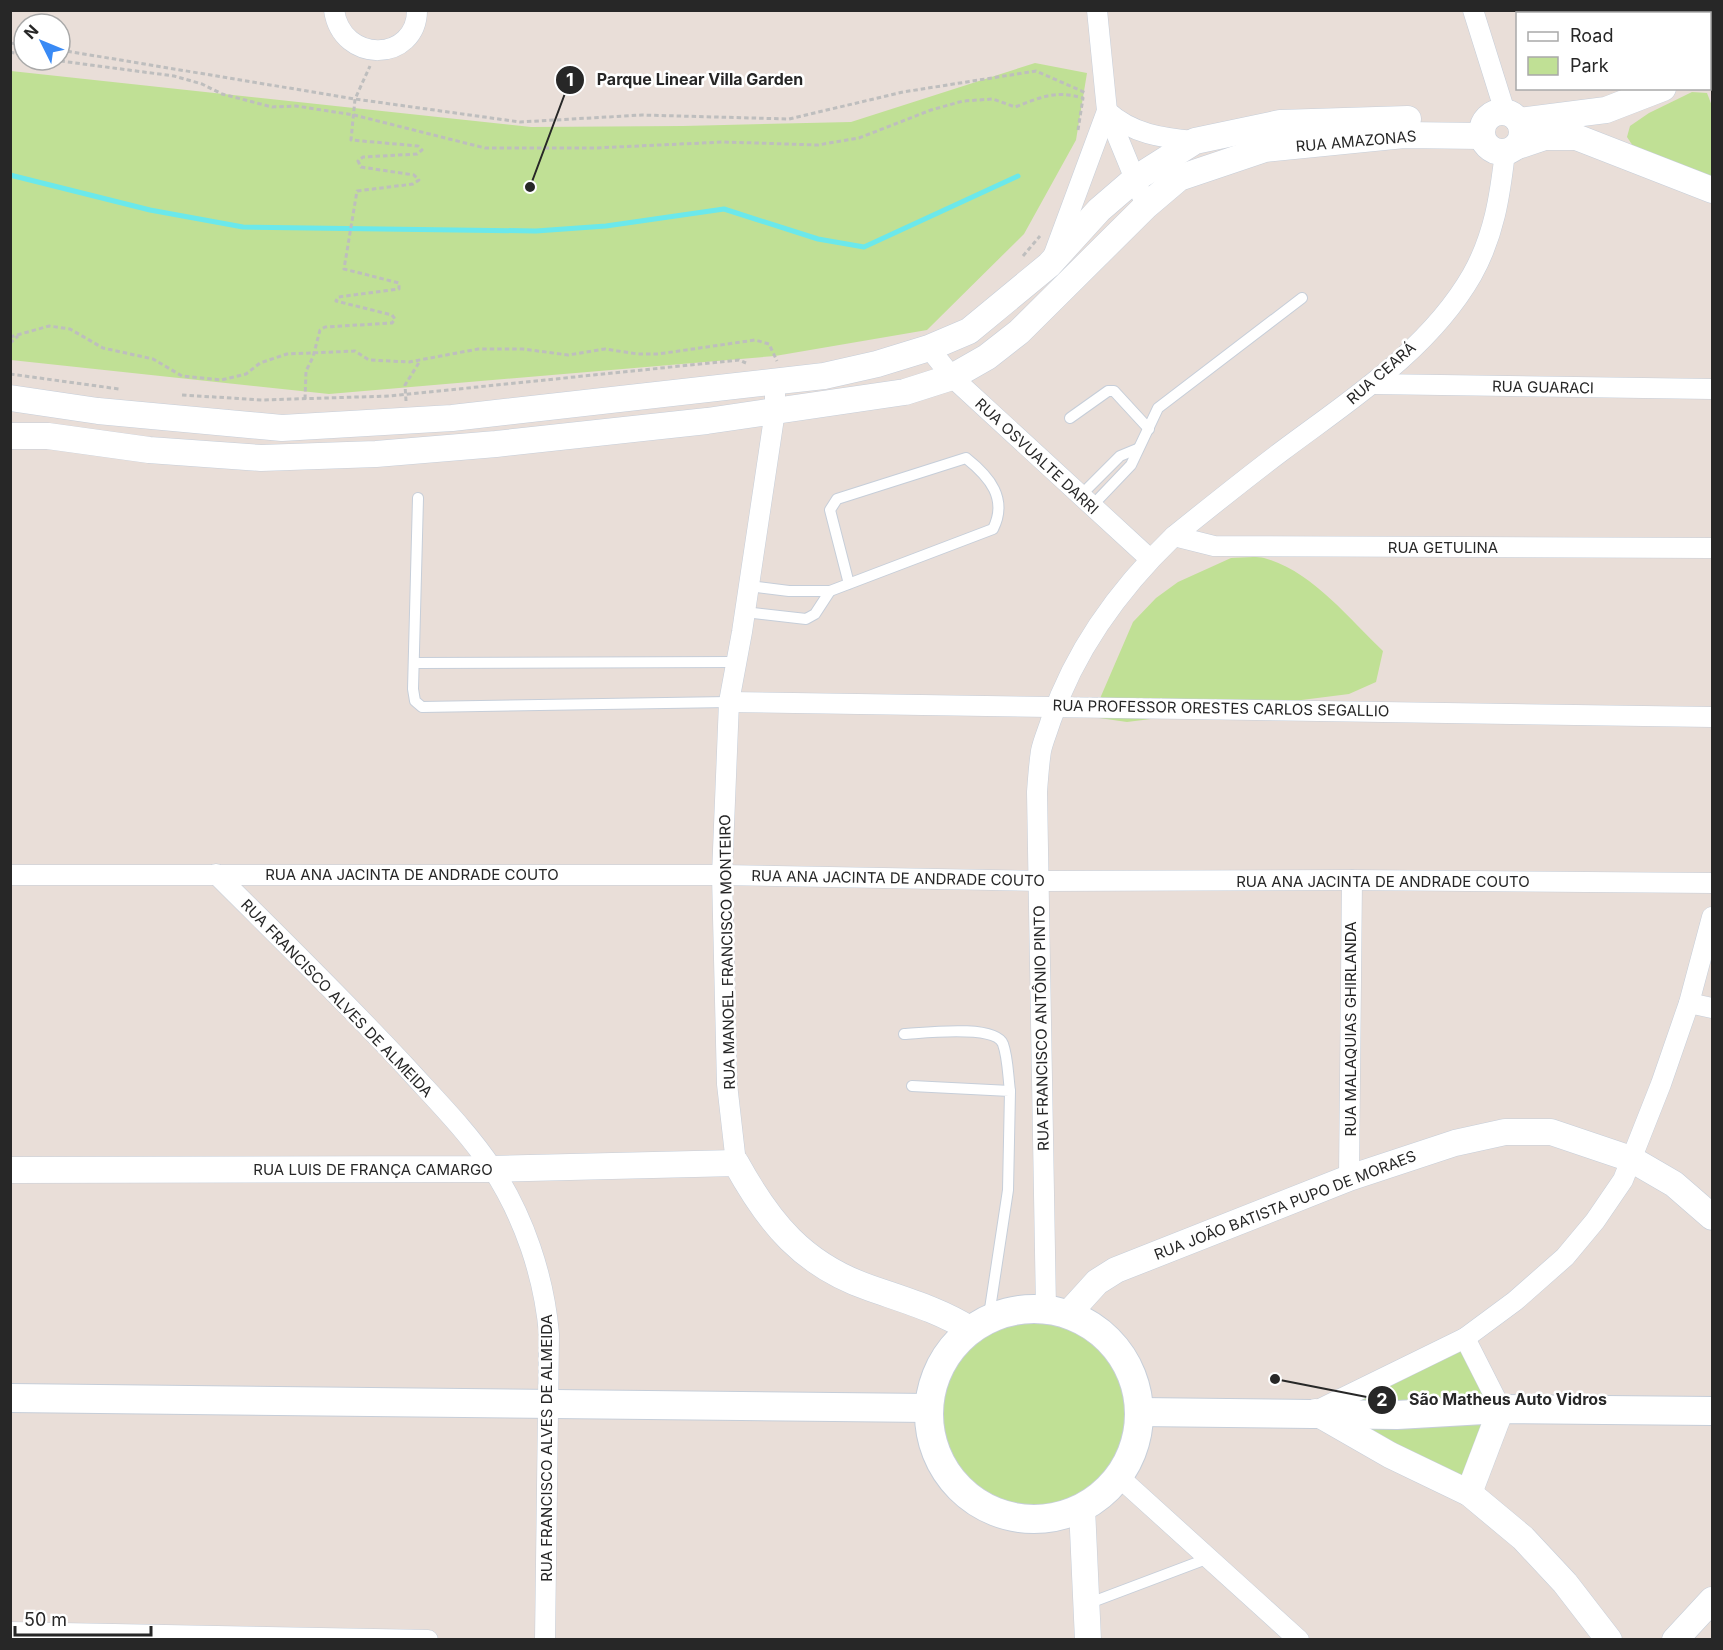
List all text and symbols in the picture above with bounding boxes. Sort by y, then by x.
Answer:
north arrow [12,12,72,72]
legend [1516,12,1711,90]
text: N [20,20,43,43]
text: Road [1570,25,1613,46]
text: Park [1570,55,1609,76]
callout: Parque Linear Villa Garden [555,63,816,97]
text: 1 [566,69,574,90]
text: Parque Linear Villa Garden [597,69,803,89]
street label: RUA AMAZONAS [1295,126,1417,156]
street label: RUA CEARÁ [1343,338,1419,408]
street label: RUA GUARACI [1492,377,1594,397]
street label: RUA OSVUALTE DARRI [971,394,1103,518]
street label: RUA GETULINA [1388,538,1498,557]
street label: RUA PROFESSOR ORESTES CARLOS SEGALLIO [1052,696,1390,720]
street label: RUA MANOEL FRANCISCO MONTEIRO [715,814,739,1090]
street label: RUA ANA JACINTA DE ANDRADE COUTO [265,865,559,884]
street label: RUA ANA JACINTA DE ANDRADE COUTO [751,866,1045,890]
street label: RUA ANA JACINTA DE ANDRADE COUTO [1236,872,1530,891]
street label: RUA FRANCISCO ALVES DE ALMEIDA [237,895,437,1101]
street label: RUA FRANCISCO ANTÔNIO PINTO [1029,905,1053,1151]
street label: RUA MALAQUIAS GHIRLANDA [1341,922,1360,1136]
street label: RUA JOÃO BATISTA PUPO DE MORAES [1151,1146,1419,1264]
street label: RUA LUIS DE FRANÇA CAMARGO [253,1160,493,1179]
street label: RUA FRANCISCO ALVES DE ALMEIDA [537,1314,556,1582]
callout: São Matheus Auto Vidros [1367,1383,1619,1417]
text: 2 [1376,1389,1388,1410]
text: São Matheus Auto Vidros [1409,1389,1607,1409]
scale bar [15,1599,152,1637]
text: 50 m [24,1609,67,1630]

